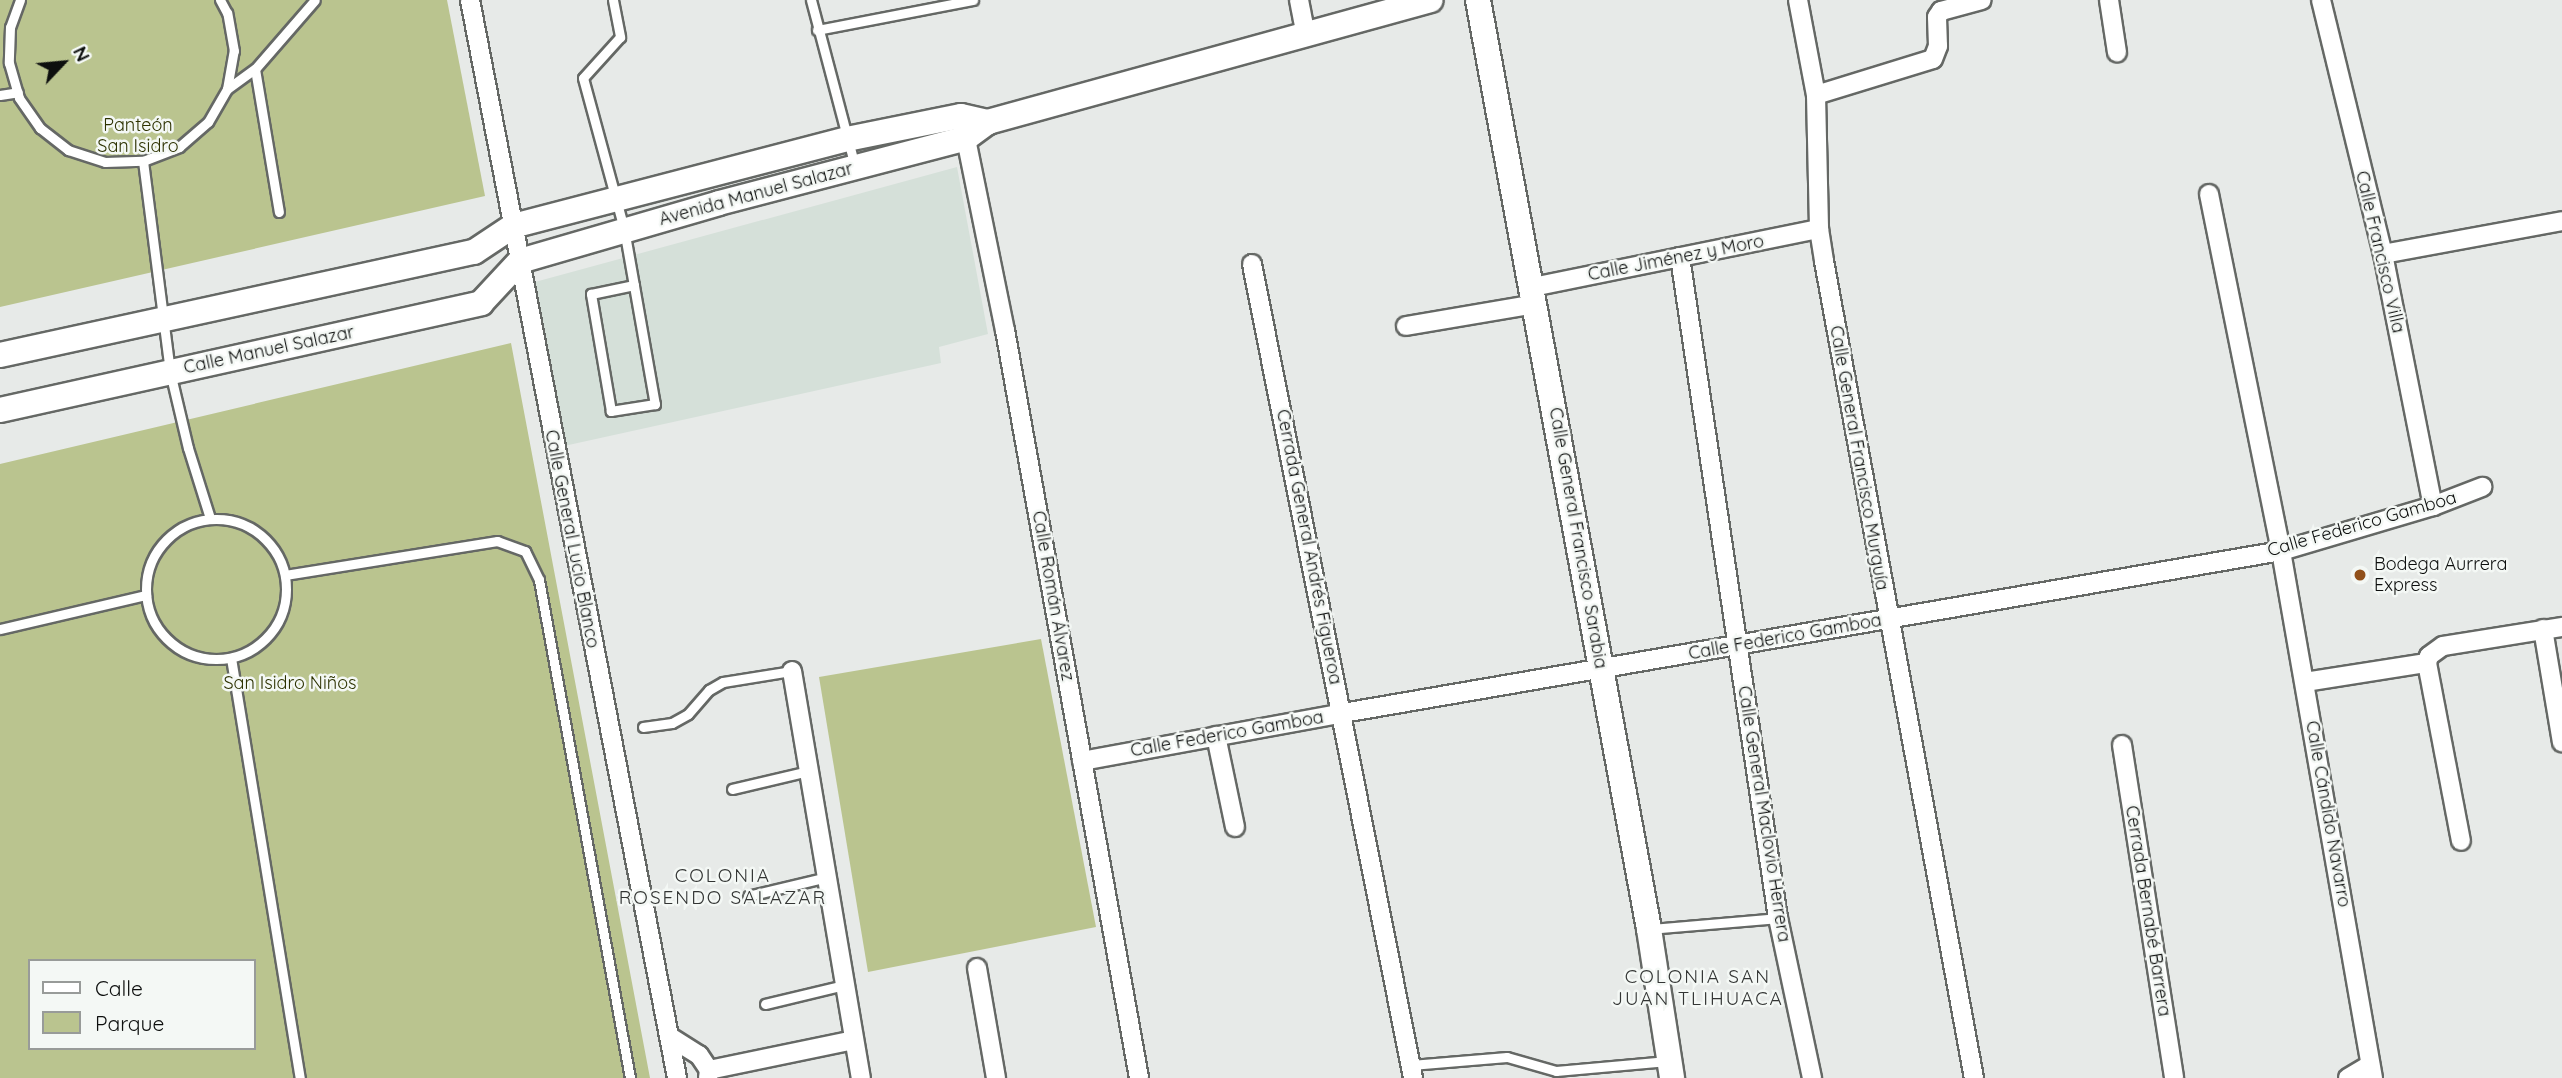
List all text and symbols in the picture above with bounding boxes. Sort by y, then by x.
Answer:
north arrow [28,28,98,98]
text: N [68,42,96,65]
park label: Panteón San Isidro [97,115,179,158]
street label: Avenida Manuel Salazar [657,158,855,230]
street label: Calle Francisco Villa [2351,169,2409,335]
street label: Calle Jiménez y Moro [1586,230,1766,286]
street label: Calle Manuel Salazar [182,321,356,379]
street label: Calle General Francisco Murguía [1825,324,1893,592]
street label: Calle General Francisco Sarabia [1544,406,1612,670]
street label: Cerrada General Andrés Figueroa [1272,408,1346,686]
street label: Calle General Lucio Blanco [540,428,604,650]
street label: Calle Federico Gamboa [2265,487,2459,561]
street label: Calle Román Álvarez [1027,509,1079,683]
place label: Bodega Aurrera Express [2374,554,2507,596]
marker: Bodega Aurrera Express [2352,567,2368,583]
street label: Calle Federico Gamboa [1687,609,1883,665]
park label: San Isidro Niños [223,672,357,694]
street label: Calle General Maclovio Herrera [1733,684,1795,944]
street label: Calle Federico Gamboa [1129,706,1325,762]
street label: Calle Cándido Navarro [2301,719,2355,909]
street label: Cerrada Bernabé Barrera [2121,804,2175,1018]
district label: COLONIA ROSENDO SALAZAR [621,865,825,909]
legend [28,959,256,1050]
district label: COLONIA SAN JUAN TLIHUACA [1614,966,1782,1010]
text: Calle [95,975,143,1001]
text: Parque [95,1010,164,1036]

